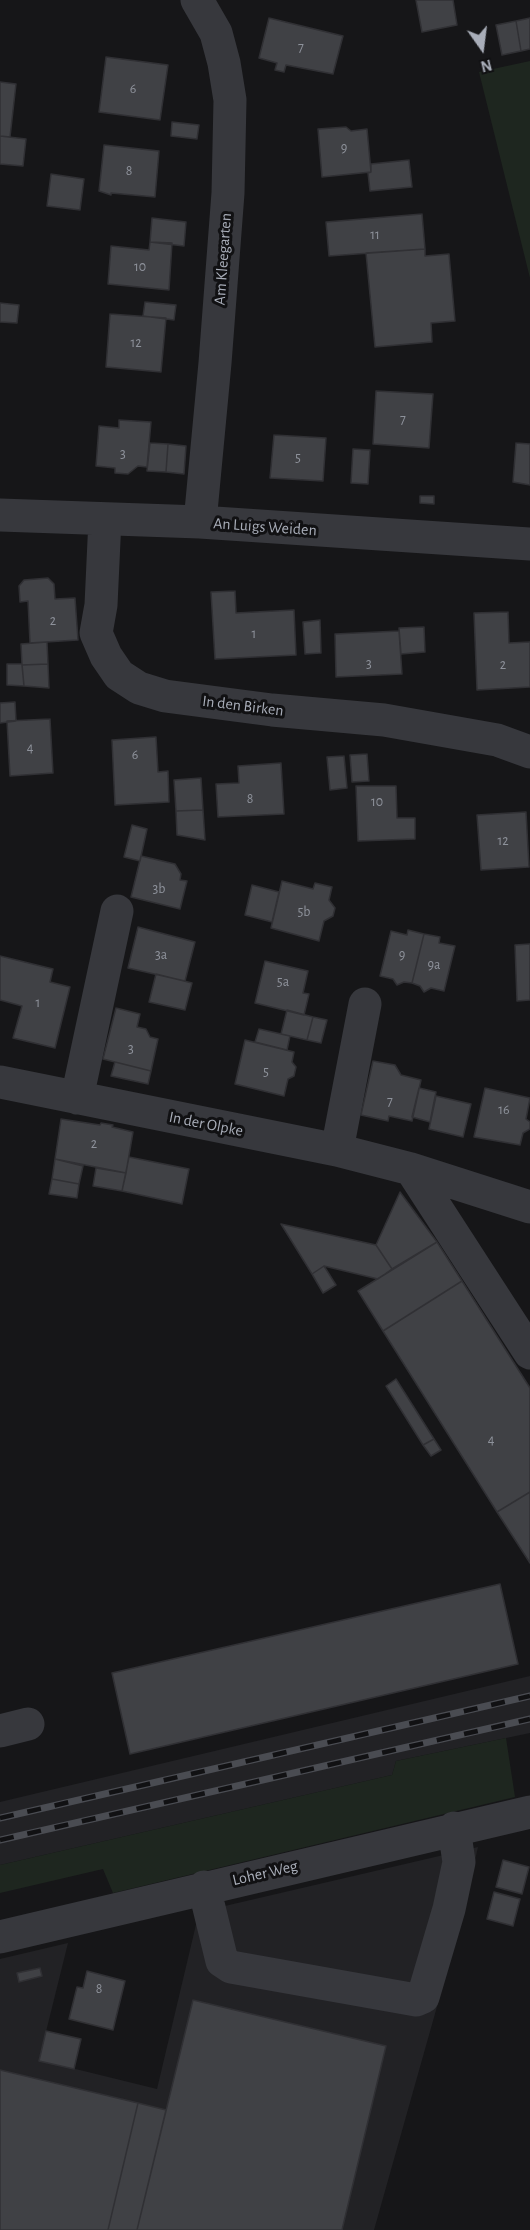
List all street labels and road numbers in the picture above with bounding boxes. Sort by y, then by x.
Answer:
street label: Am Kleegarten [210,212,236,306]
street label: An Luigs Weiden [213,514,317,540]
street label: In den Birken [201,691,285,721]
street label: In der Olpke [167,1107,245,1141]
street label: Loher Weg [230,1856,300,1890]

